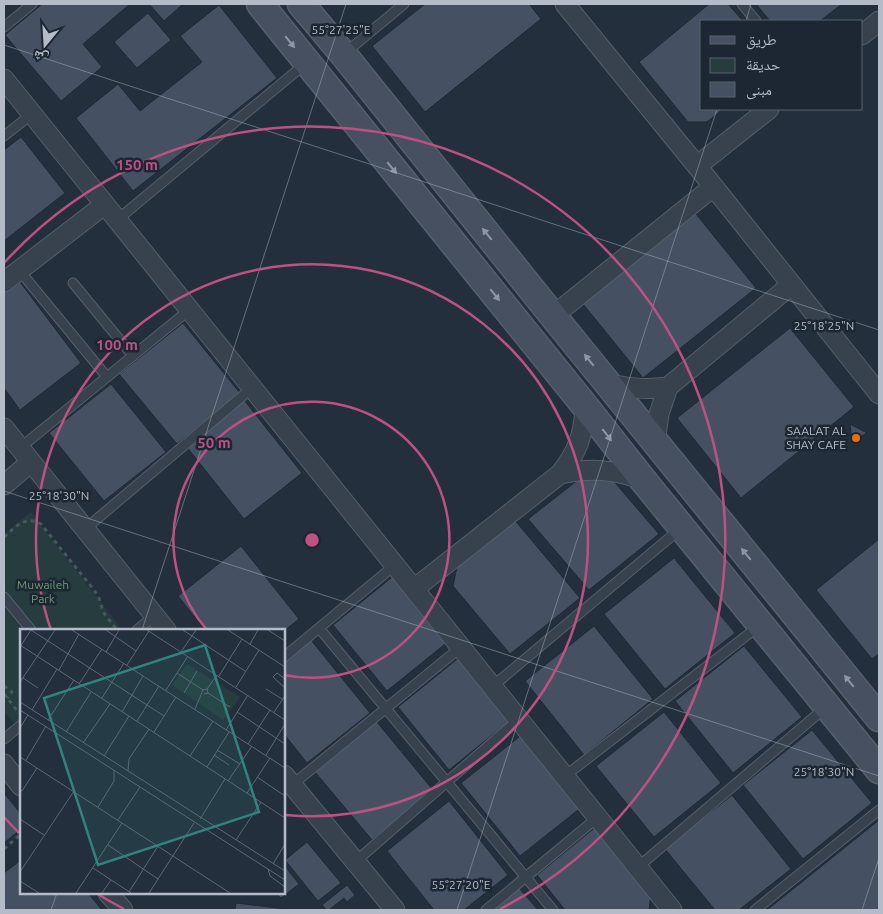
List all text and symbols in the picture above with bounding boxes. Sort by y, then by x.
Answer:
north arrow [20,20,70,70]
legend [700,20,863,110]
text: 55°27'25"E [312,23,371,36]
text: طريق [746,31,777,50]
one-way arrow [285,35,296,48]
text: ش [31,46,51,67]
text: حديقة [746,56,781,73]
text: مبنى [746,81,772,100]
text: 150 m [116,156,158,173]
one-way arrow [387,161,398,174]
one-way arrow [481,227,492,240]
one-way arrow [489,288,500,301]
text: 25°18'25"N [794,319,854,332]
text: 100 m [96,336,138,353]
one-way arrow [583,354,594,367]
place label: SAALAT AL SHAY CAFE [786,424,846,451]
one-way arrow [602,428,613,441]
marker: SAALAT AL SHAY CAFE [850,432,862,444]
text: 50 m [197,434,231,451]
text: 25°18'30"N [29,489,89,502]
centre of rings [303,531,321,549]
one-way arrow [741,548,752,561]
park label: Muwaileh Park [17,578,69,605]
inset map [20,629,285,894]
one-way arrow [843,674,854,687]
text: 25°18'30"N [794,765,854,778]
text: 55°27'20"E [432,878,491,891]

